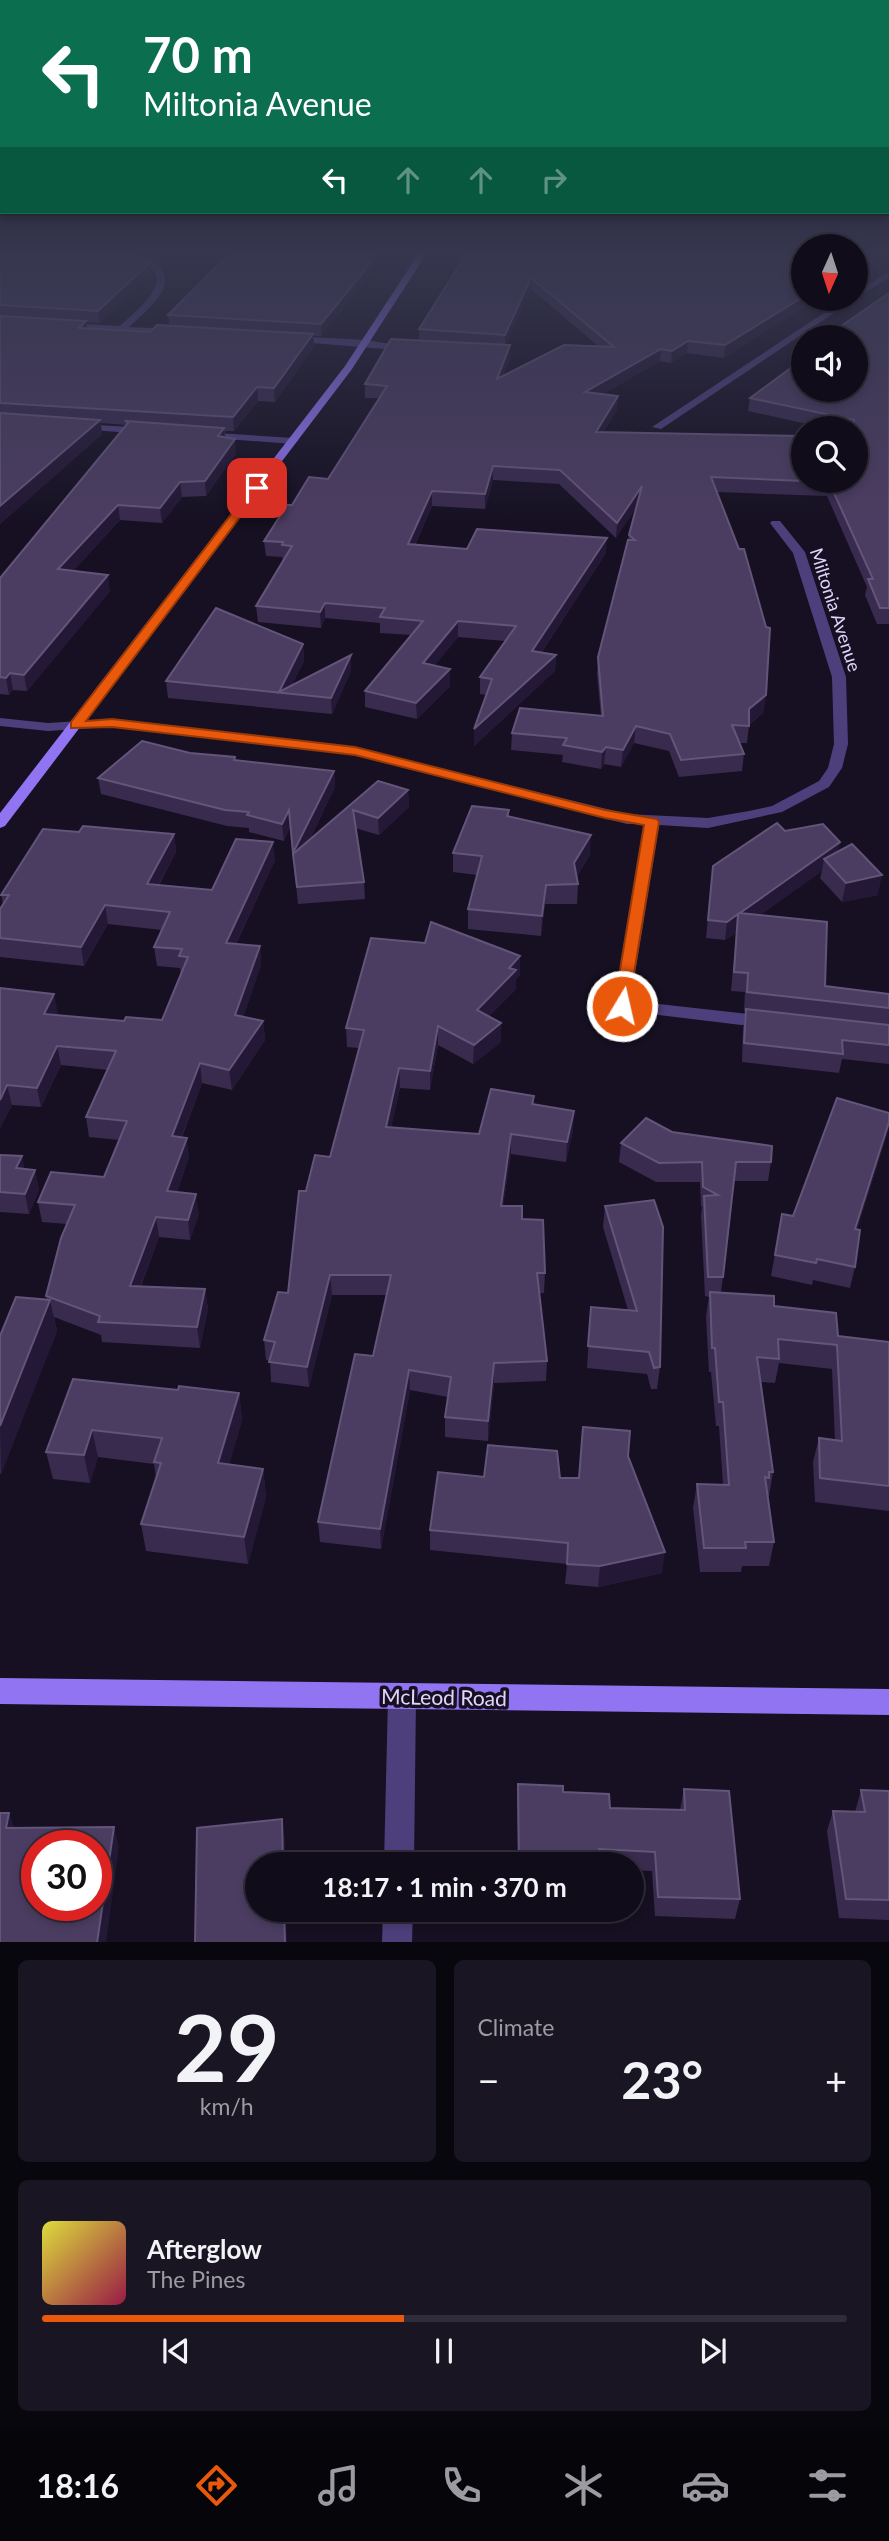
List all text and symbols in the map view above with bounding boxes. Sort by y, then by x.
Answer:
text: 70 m [143,25,253,83]
icon: left [28,28,119,119]
text: Miltonia Avenue [143,84,372,123]
icon: left [316,161,354,199]
icon: ahead [389,161,427,199]
icon: ahead [462,161,500,199]
icon: right [535,161,573,199]
north arrow [791,234,868,312]
map controls [791,234,868,493]
button: sound [791,325,868,402]
button: search [791,416,868,493]
pin [227,458,287,518]
icon: arrive [238,469,276,507]
street label: Miltonia Avenue [806,545,866,674]
position arrow [585,969,659,1043]
street label: McLeod Road [381,1683,507,1710]
speed limit sign: 30 [21,1830,112,1921]
text: 18:17 · 1 min · 370 m [322,1871,567,1903]
text: 29 [174,1992,280,2101]
text: Climate [478,2013,554,2041]
text: 23° [621,2048,703,2110]
text: − [478,2057,500,2103]
text: + [825,2057,847,2103]
text: km/h [200,2092,254,2120]
text: Afterglow [147,2233,262,2265]
text: The Pines [147,2265,245,2293]
icon: previous [157,2332,195,2370]
icon: pause [425,2332,463,2370]
icon: next [694,2332,732,2370]
icon: directions [192,2461,241,2510]
icon: music [314,2461,363,2510]
icon: phone [437,2461,486,2510]
icon: climate [559,2461,608,2510]
icon: car [681,2461,730,2510]
icon: filters [803,2461,852,2510]
text: 18:16 [37,2466,119,2505]

